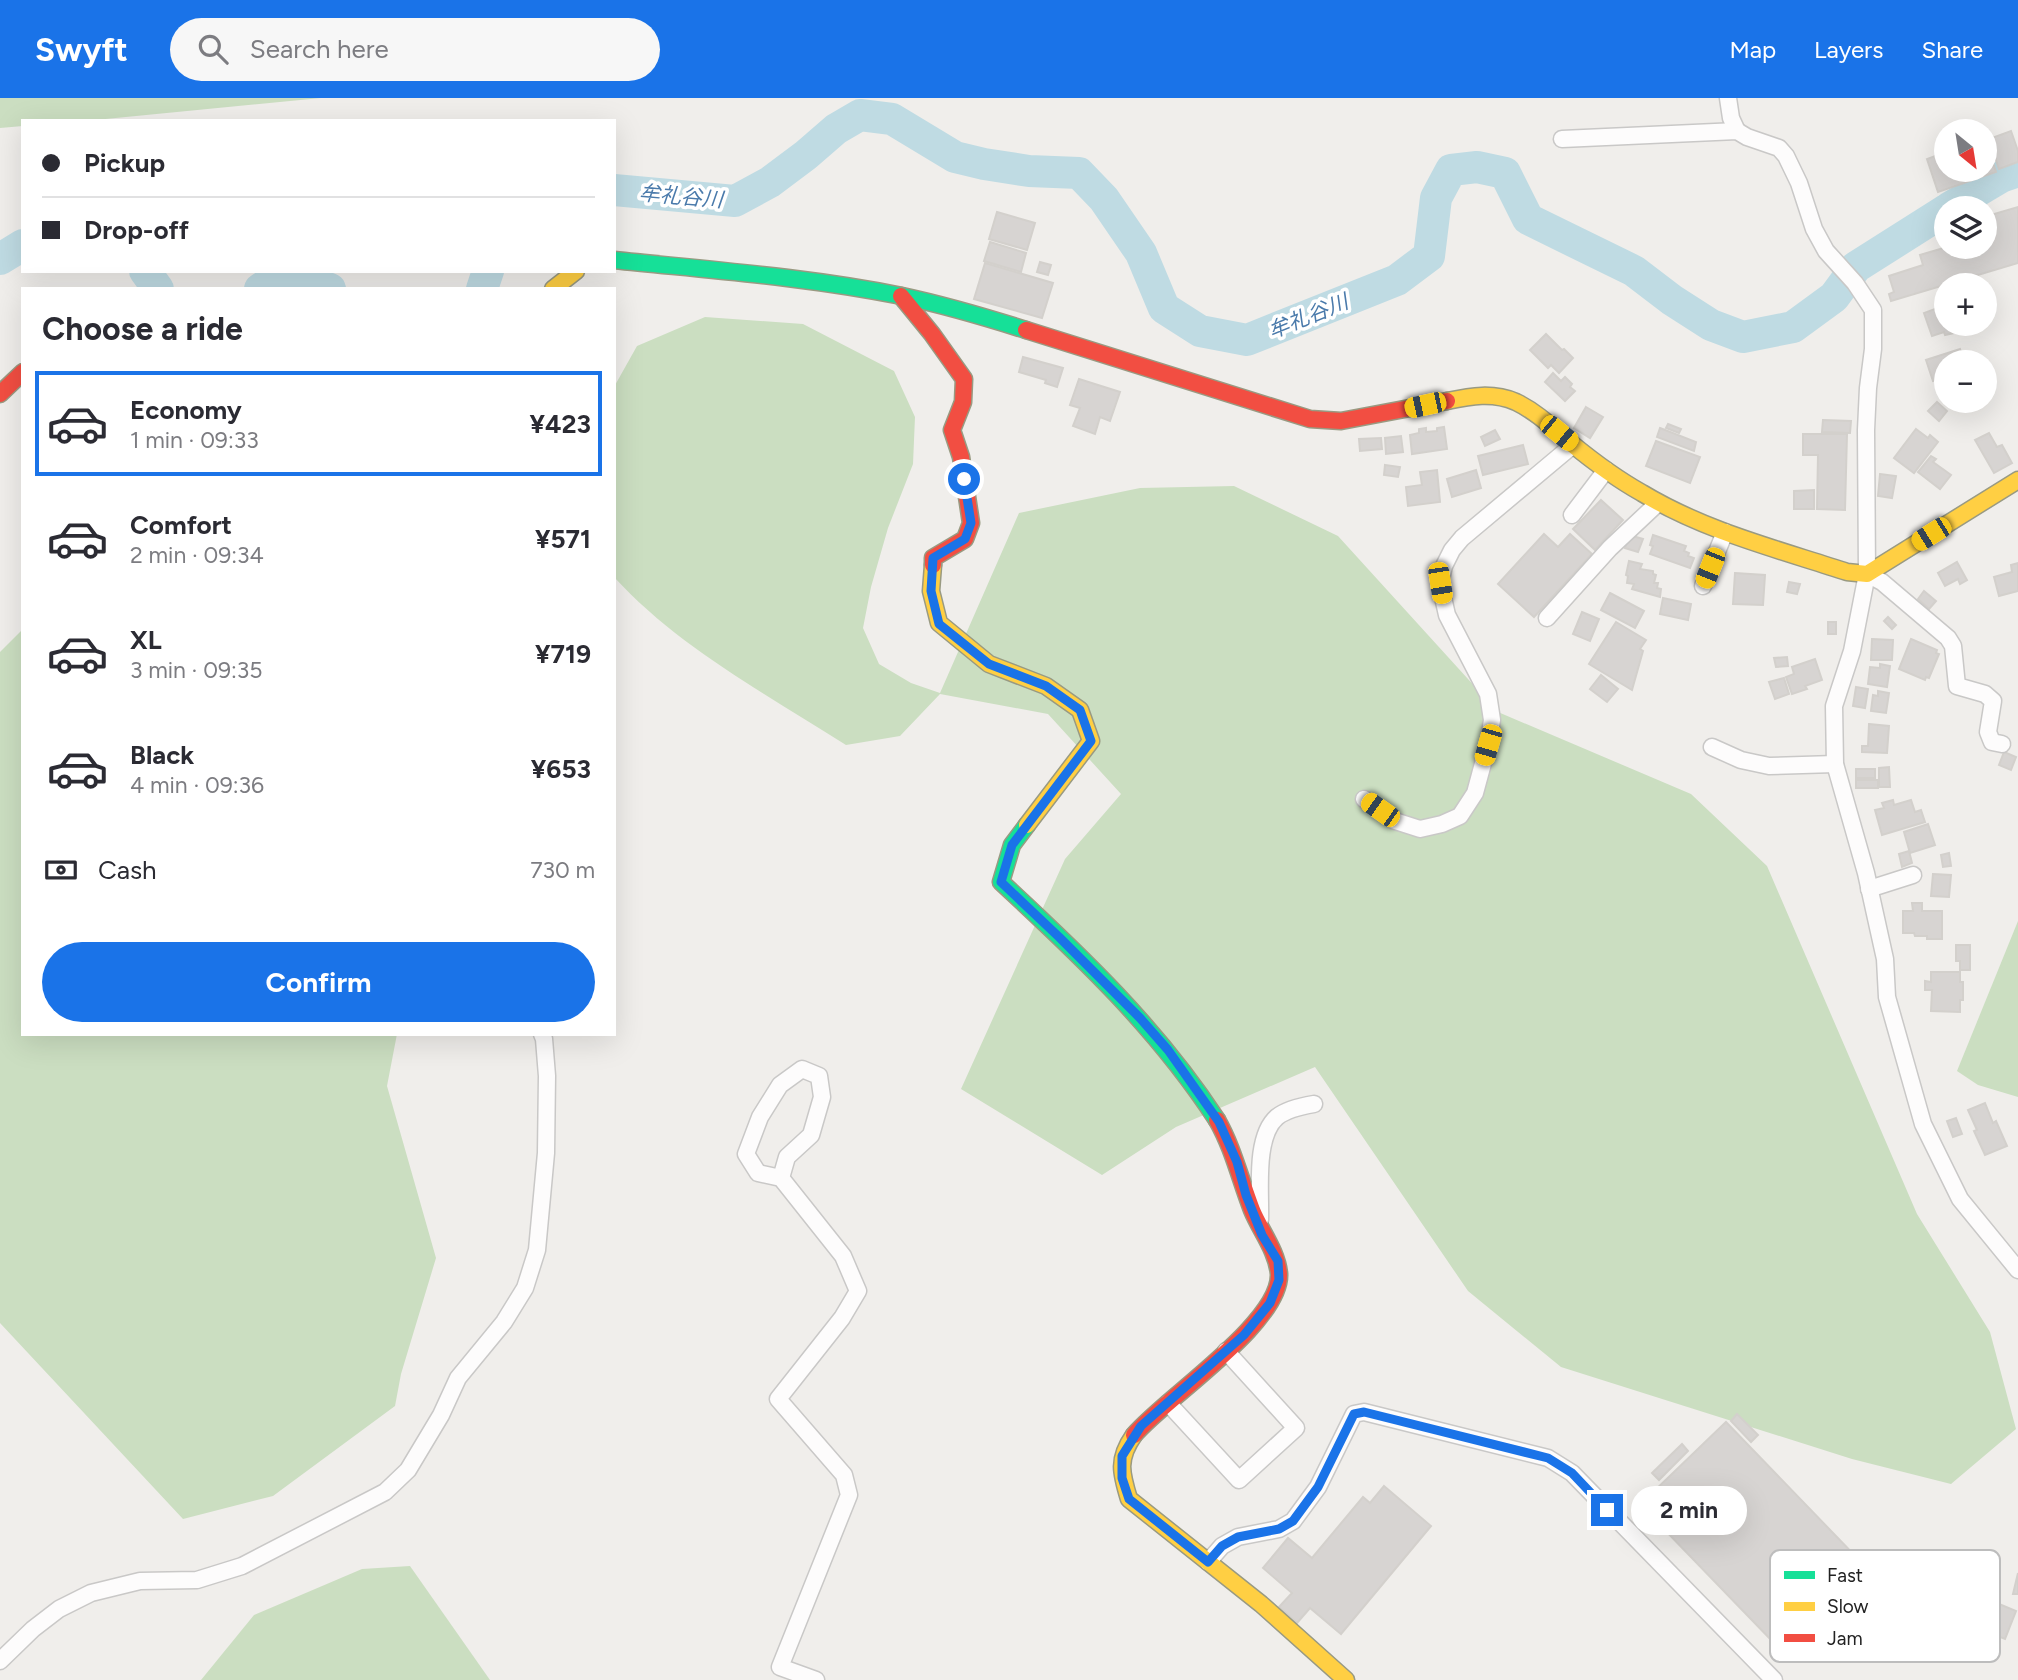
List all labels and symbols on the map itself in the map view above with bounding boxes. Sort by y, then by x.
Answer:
north arrow [1934,119,1997,182]
water label: 牟礼谷川 [638,180,726,212]
water label: 牟礼谷川 [1264,288,1353,343]
car [1403,390,1448,420]
car [1537,412,1582,454]
route start [948,463,980,495]
car [1908,514,1955,554]
car [1693,545,1728,591]
car [1427,561,1454,605]
car [1473,722,1504,768]
car [1357,789,1404,831]
callout: 2 min [1632,1486,1747,1534]
route end [1591,1494,1623,1526]
legend [1770,1550,2000,1662]
text: Fast [1827,1564,1863,1587]
text: Slow [1827,1595,1869,1618]
text: Jam [1827,1627,1863,1650]

